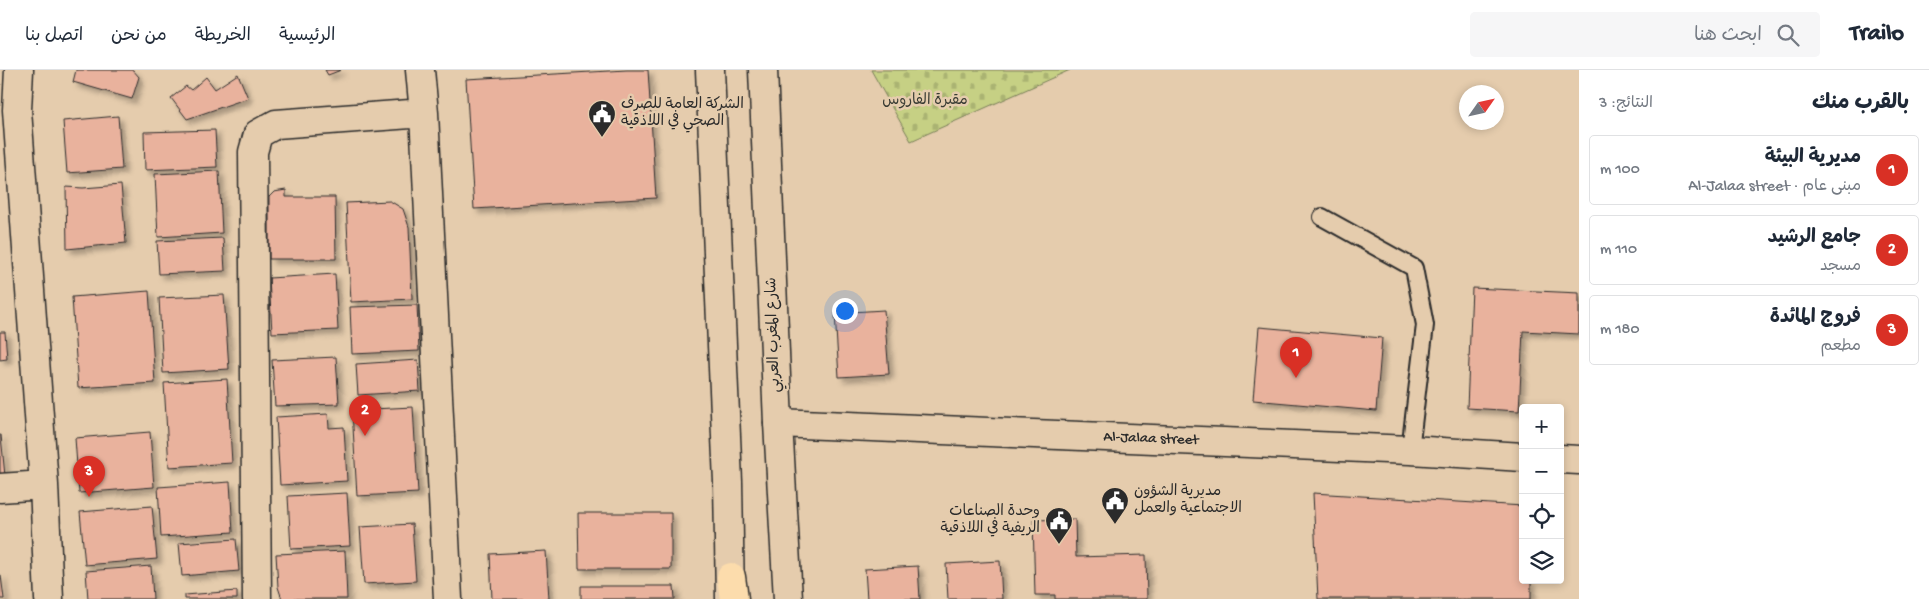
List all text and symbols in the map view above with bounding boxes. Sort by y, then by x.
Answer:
search box [1470,12,1820,57]
text: Trailo [1850,20,1904,49]
icon: search [1774,21,1802,49]
text: ابحث هنا [1694,25,1762,48]
text: اتصل بنا [25,26,83,47]
text: من نحن [111,26,167,47]
text: الخريطة [195,26,251,47]
text: الرئيسية [279,26,335,47]
north arrow [1459,85,1504,130]
park label: مقبرة الفاروس [882,92,968,110]
text: بالقرب منك [1812,92,1909,117]
text: النتائج: 3 [1599,95,1653,114]
place label: الشركة العامة للصرف الصحي في اللاذقية [621,96,744,133]
public building icon: الشركة العامة للصرف الصحي في اللاذقية [587,99,617,138]
text: مديرية البيئة [1765,147,1861,170]
text: 100 m [1600,161,1640,180]
text: 1 [1889,161,1895,180]
text: مبنى عام · Al-Jalaa street [1688,178,1861,197]
text: جامع الرشيد [1767,227,1861,250]
text: 110 m [1600,241,1637,260]
text: 2 [1888,241,1896,260]
text: مسجد [1820,258,1861,277]
street label: شارع المغرب العربي [763,277,787,393]
your location [832,298,858,324]
text: فروج المائدة [1770,307,1861,330]
text: 180 m [1600,321,1639,340]
text: 3 [1888,321,1896,340]
pin: 1 [1280,337,1312,378]
text: مطعم [1821,338,1861,357]
pin: 2 [349,395,381,436]
map controls [1519,404,1564,584]
button: + [1519,404,1564,449]
street label: Al-Jalaa street [1103,428,1201,450]
button: − [1519,449,1564,494]
pin: 3 [73,456,105,497]
place label: مديرية الشؤون الاجتماعية والعمل [1134,483,1242,518]
public building icon: مديرية الشؤون الاجتماعية والعمل [1100,486,1130,525]
button: locate [1519,494,1564,539]
place label: وحدة الصناعات الريفية في اللاذقية [940,503,1040,538]
public building icon: وحدة الصناعات الريفية في اللاذقية [1044,506,1074,545]
button: layers [1519,539,1564,584]

